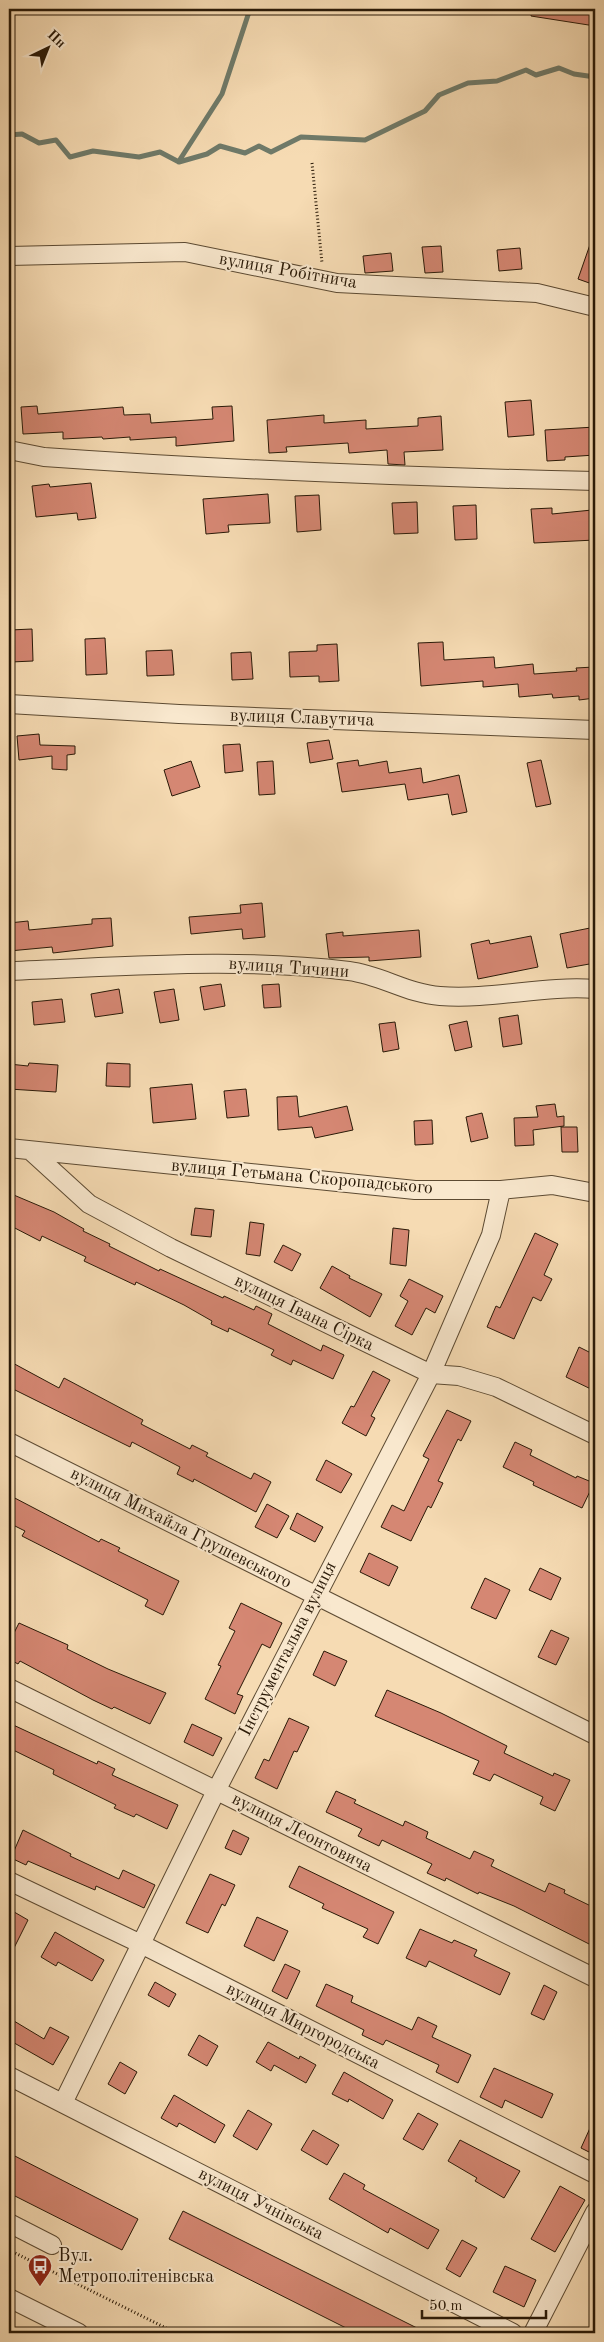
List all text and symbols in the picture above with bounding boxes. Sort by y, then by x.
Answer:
north arrow [22,22,72,72]
text: Пн [44,28,68,51]
street label: вулиця Робітнича [217,250,359,292]
street label: вулиця Славутича [229,706,375,730]
street label: вулиця Тичини [228,955,350,981]
street label: вулиця Гетьмана Скоропадського [170,1157,434,1197]
street label: вулиця Івана Сірка [231,1271,377,1355]
street label: вулиця Михайла Грушевського [67,1464,295,1592]
street label: Інструментальна вулиця [236,1559,340,1739]
street label: вулиця Леонтовича [229,1790,375,1876]
street label: вулиця Миргородська [223,1979,383,2073]
street label: вулиця Учнівська [195,2165,327,2243]
place label: Вул. Метрополітенівська [58,2247,214,2286]
bus stop icon: Вул. Метрополітенівська [27,2253,53,2287]
scale bar [422,2287,545,2319]
text: 50 m [429,2299,463,2314]

